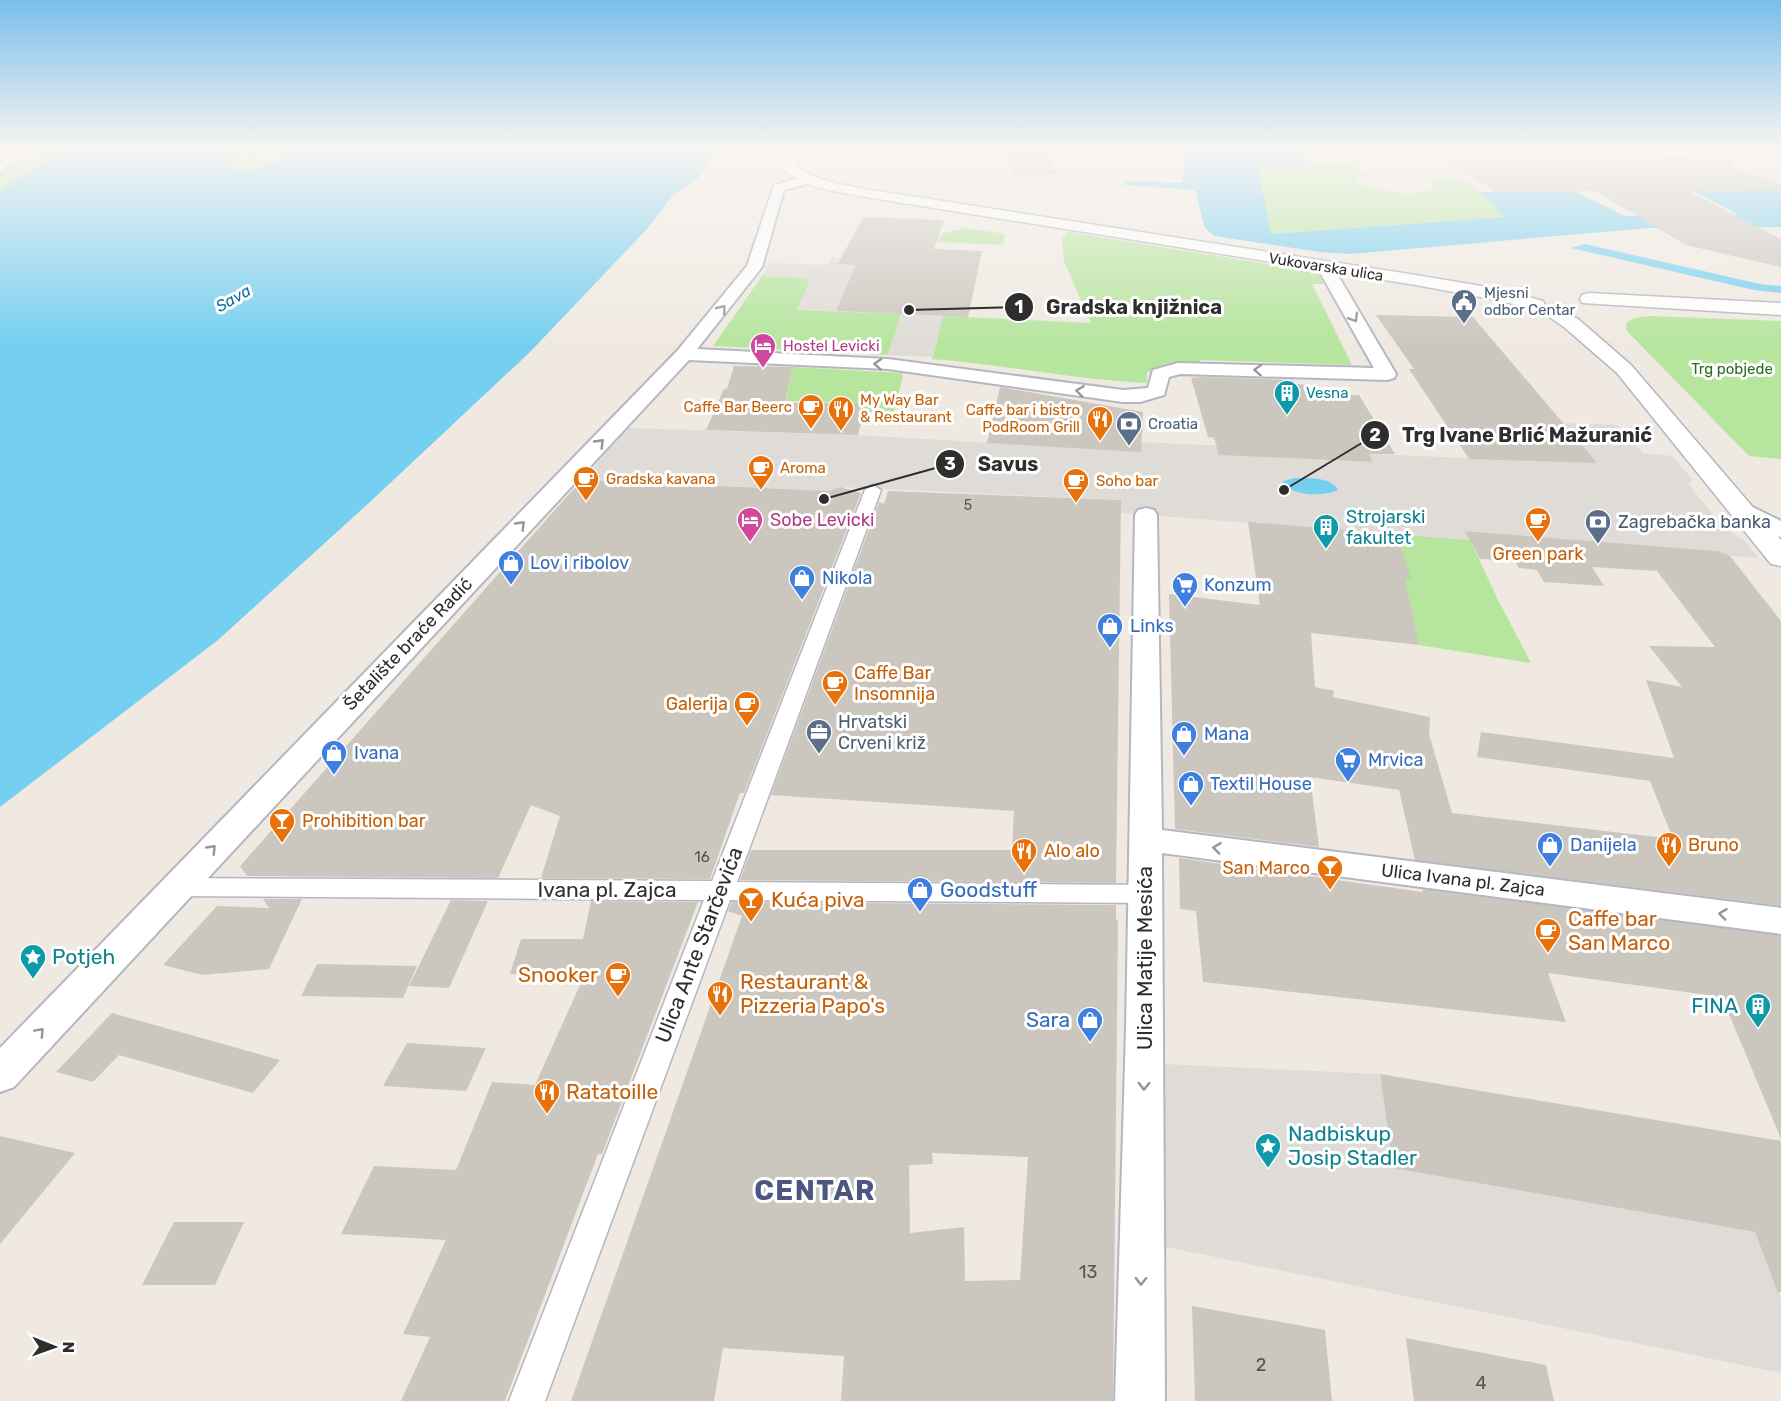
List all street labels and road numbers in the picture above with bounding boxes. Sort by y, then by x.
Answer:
street label: Vukovarska ulica [1267,249,1385,285]
street label: Šetalište braće Radić [339,573,477,715]
street label: Ulica Ante Starčevića [650,843,747,1046]
street label: Ulica Ivana pl. Zajca [1380,859,1546,901]
street label: Ulica Matije Mesića [1132,866,1157,1050]
street label: Ivana pl. Zajca [538,877,676,902]

